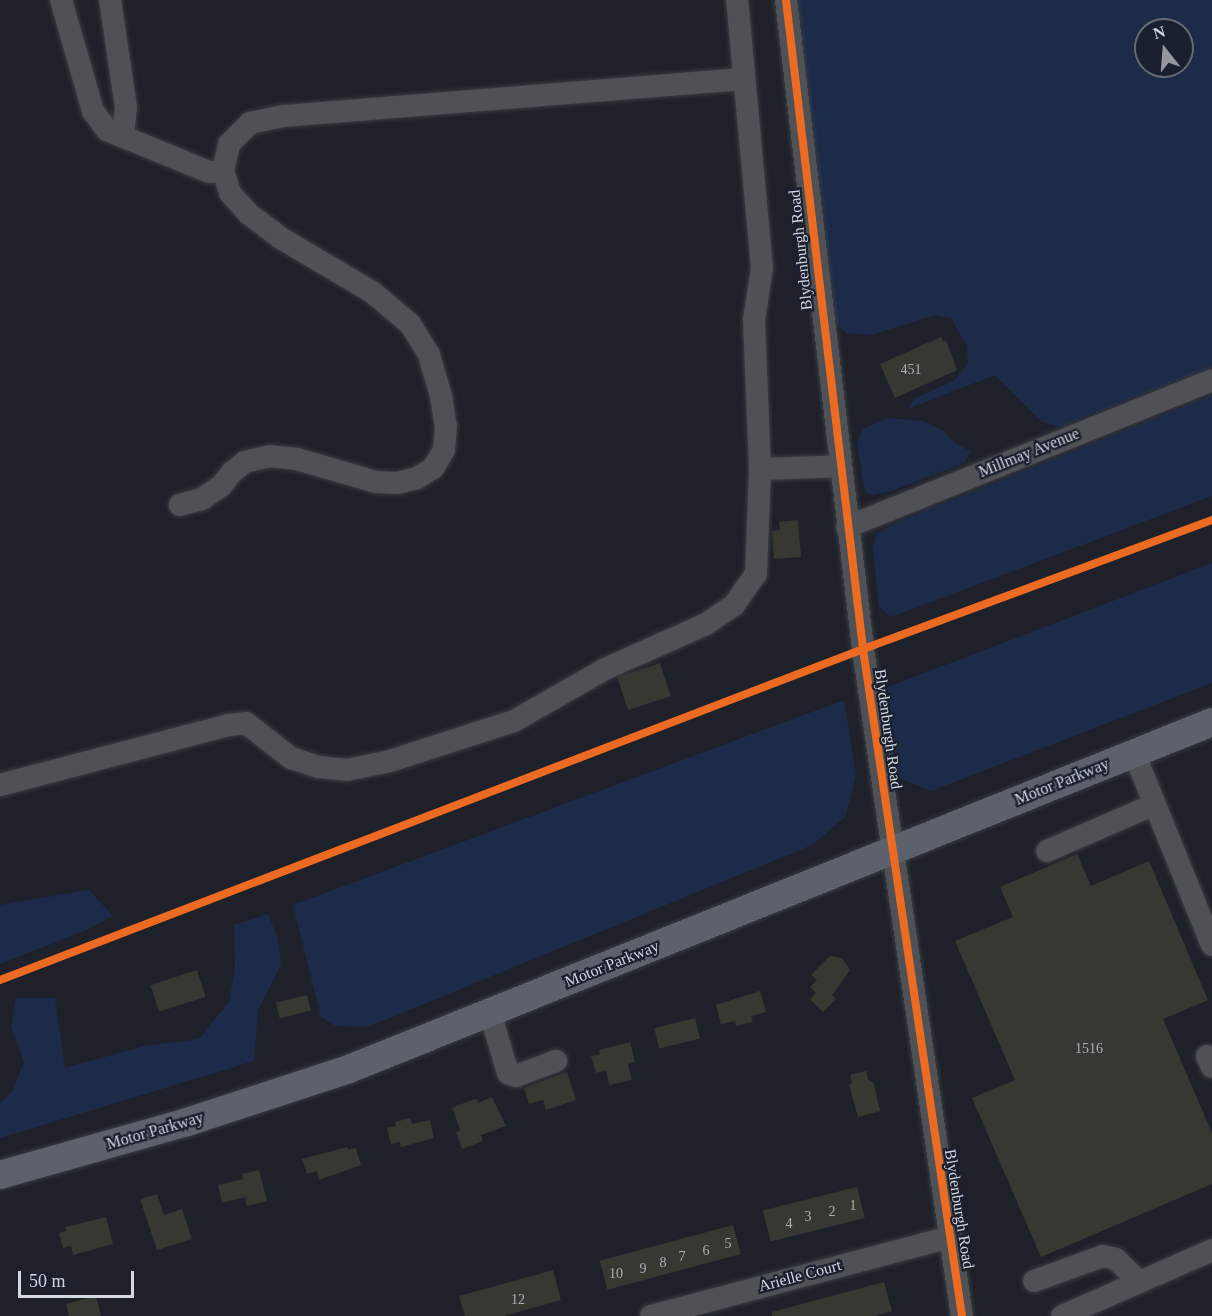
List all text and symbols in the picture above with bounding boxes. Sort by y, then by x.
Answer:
north arrow [1134,18,1194,78]
text: N [1151,22,1167,42]
street label: Blydenburgh Road [785,189,817,311]
house number: 451 [900,362,922,378]
street label: Millmay Avenue [975,424,1083,482]
street label: Blydenburgh Road [870,668,906,790]
street label: Motor Parkway [1012,754,1112,810]
street label: Motor Parkway [562,936,662,992]
house number: 1516 [1075,1041,1103,1057]
street label: Motor Parkway [104,1108,206,1154]
street label: Blydenburgh Road [940,1148,978,1270]
house number: 1 [849,1198,856,1214]
house number: 2 [828,1204,836,1220]
house number: 3 [804,1209,812,1225]
house number: 4 [786,1216,792,1232]
house number: 5 [724,1236,732,1252]
house number: 6 [702,1243,710,1259]
house number: 7 [678,1249,686,1265]
house number: 8 [660,1255,666,1271]
street label: Arielle Court [757,1256,843,1296]
scale bar [21,1259,136,1297]
house number: 9 [640,1261,646,1277]
house number: 10 [609,1266,623,1282]
text: 50 m [29,1271,66,1291]
house number: 12 [511,1292,525,1308]

